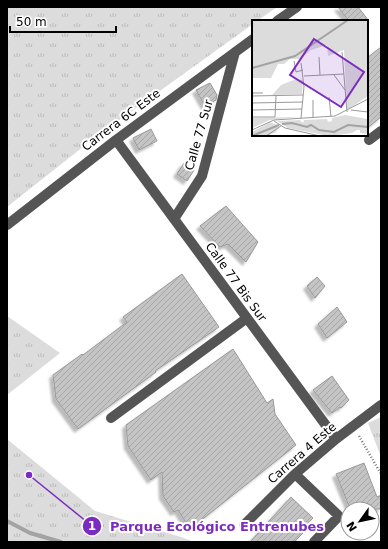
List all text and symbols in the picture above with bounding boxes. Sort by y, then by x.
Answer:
scale bar [10,8,116,34]
text: 50 m [16,15,47,29]
inset map [252,20,368,136]
street label: Carrera 6C Este [79,86,163,154]
street label: Calle 77 Sur [182,98,216,172]
street label: Calle 77 Bis Sur [203,240,269,324]
street label: Carrera 4 Este [265,420,339,486]
north arrow [340,501,380,541]
callout: Parque Ecológico Entrenubes [82,514,332,539]
text: 1 [88,519,96,533]
text: Parque Ecológico Entrenubes [110,519,324,534]
text: N [344,519,360,534]

